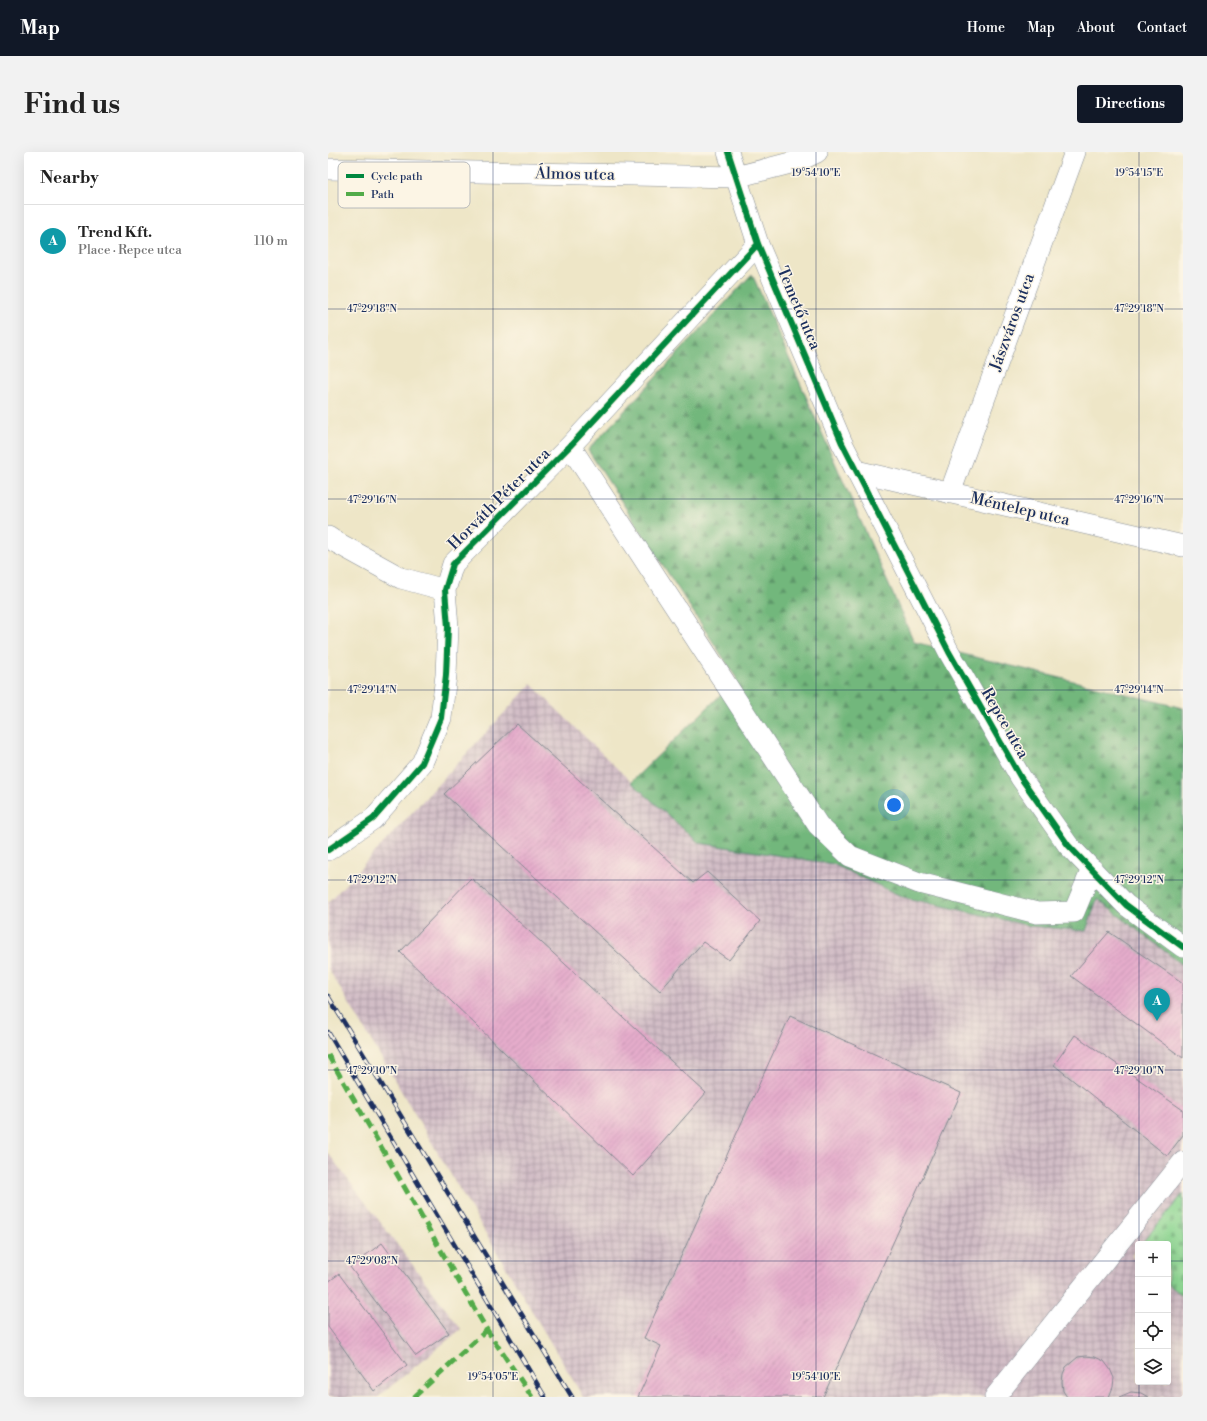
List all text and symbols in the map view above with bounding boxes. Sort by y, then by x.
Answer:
text: Map [20,16,60,40]
text: Home [967,19,1005,37]
text: Map [1027,19,1055,37]
text: About [1077,19,1115,37]
text: Contact [1137,19,1187,37]
button: Directions [1077,85,1183,123]
text: Find us [24,87,120,122]
street label: Álmos utca [534,161,616,185]
legend [338,162,470,208]
text: Nearby [40,167,99,189]
text: 19°54'10"E [791,167,841,179]
text: 19°54'15"E [1115,167,1163,179]
text: Cycle path [371,170,423,184]
text: Path [371,188,395,202]
text: Trend Kft. [78,223,152,242]
text: A [48,233,58,249]
text: 110 m [254,233,288,249]
text: Place · Repce utca [78,242,182,258]
street label: Temető utca [773,263,826,353]
street label: Jászváros utca [985,270,1039,374]
text: 47°29'18"N [347,303,397,315]
text: 47°29'18"N [1114,303,1164,315]
street label: Horváth Péter utca [444,443,555,554]
street label: Méntelep utca [968,488,1073,530]
text: 47°29'16"N [347,494,397,506]
text: 47°29'16"N [1114,494,1164,506]
text: 47°29'14"N [347,684,397,696]
street label: Repce utca [977,684,1034,763]
text: 47°29'14"N [1114,684,1164,696]
your location [884,795,904,815]
text: 47°29'12"N [347,874,397,886]
text: 47°29'12"N [1114,874,1164,886]
pin: A [1144,988,1170,1021]
text: 47°29'10"N [347,1065,398,1077]
text: 47°29'10"N [1114,1065,1165,1077]
map controls [1135,1241,1171,1385]
button: + [1135,1241,1171,1277]
text: 47°29'08"N [346,1255,399,1267]
button: − [1135,1277,1171,1313]
button: locate [1135,1313,1171,1349]
button: layers [1135,1349,1171,1385]
text: 19°54'05"E [468,1371,518,1383]
text: 19°54'10"E [791,1371,841,1383]

